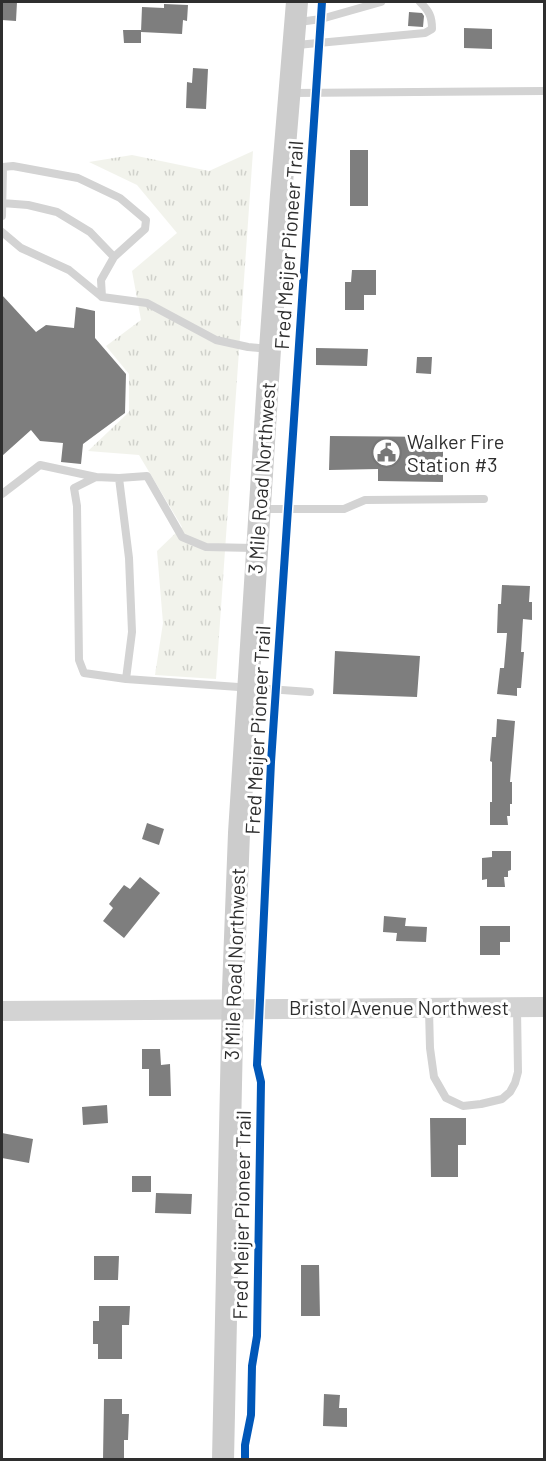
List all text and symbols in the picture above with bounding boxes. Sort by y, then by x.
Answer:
street label: Fred Meijer Pioneer Trail [269,140,307,350]
street label: 3 Mile Road Northwest [242,381,280,575]
place label: Walker Fire Station #3 [407,429,504,476]
public building icon: Walker Fire Station #3 [370,437,402,469]
street label: Fred Meijer Pioneer Trail [240,625,274,835]
street label: 3 Mile Road Northwest [219,867,249,1061]
street label: Bristol Avenue Northwest [289,995,509,1019]
street label: Fred Meijer Pioneer Trail [227,1110,255,1320]

